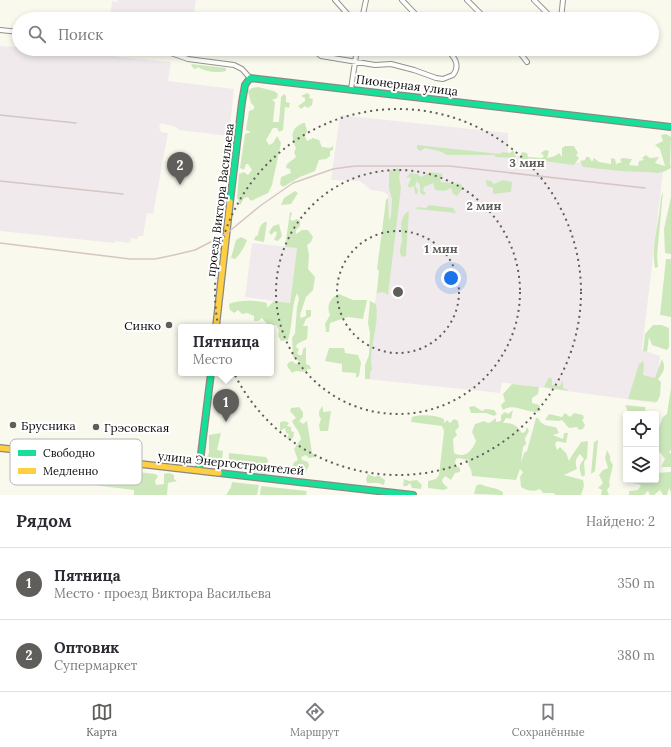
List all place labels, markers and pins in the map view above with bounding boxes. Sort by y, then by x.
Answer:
pin: 2 [167,152,193,185]
centre of rings [391,285,405,299]
place label: Синко [124,318,161,333]
marker: Синко [164,320,174,330]
pin: 1 [213,389,239,422]
place label: Брусника [21,418,76,433]
marker: Брусника [8,420,18,430]
place label: Грэсовская [104,420,169,435]
marker: Грэсовская [91,422,101,432]

